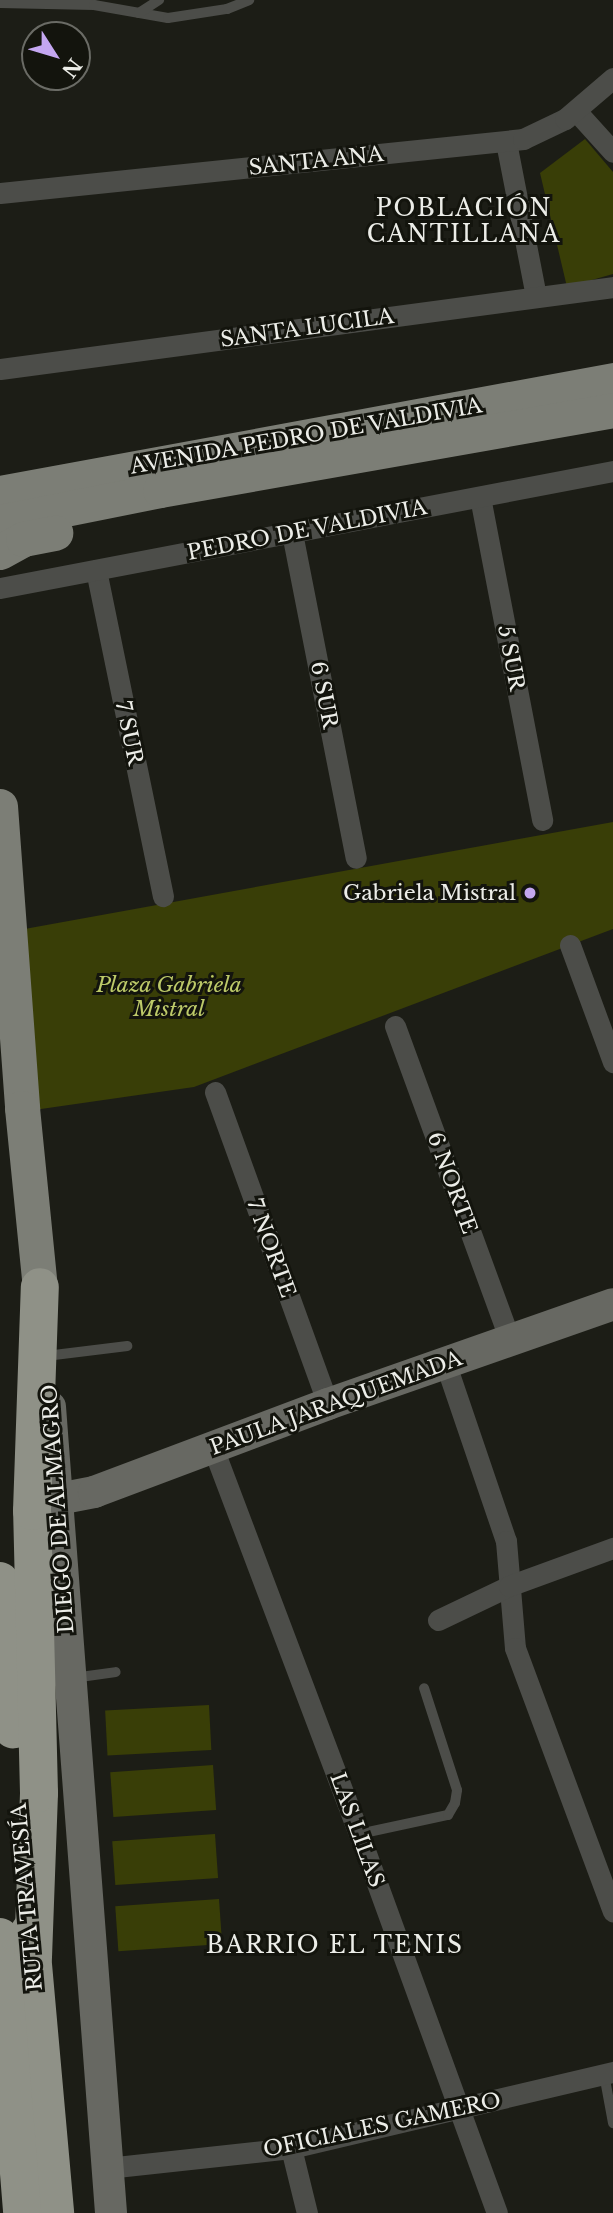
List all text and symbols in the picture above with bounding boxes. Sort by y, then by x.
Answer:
north arrow [21,21,91,91]
text: N [57,54,86,82]
street label: SANTA ANA [247,141,385,181]
district label: POBLACIÓN CANTILLANA [368,194,560,248]
street label: SANTA LUCILA [218,303,396,353]
street label: AVENIDA PEDRO DE VALDIVIA [127,392,485,480]
street label: PEDRO DE VALDIVIA [185,494,429,566]
street label: 5 SUR [492,623,530,693]
street label: 6 SUR [305,659,343,731]
street label: 7 SUR [110,699,148,767]
place label: Gabriela Mistral [343,880,516,906]
marker: Gabriela Mistral [522,885,538,901]
park label: Plaza Gabriela Mistral [96,972,242,1022]
street label: 6 NORTE [422,1129,482,1237]
street label: 7 NORTE [242,1195,300,1301]
street label: PAULA JARAQUEMADA [206,1345,466,1461]
street label: DIEGO DE ALMAGRO [37,1383,79,1635]
street label: LAS LILAS [325,1769,389,1891]
street label: RUTA TRAVESÍA [6,1801,48,1993]
district label: BARRIO EL TENIS [207,1931,463,1959]
street label: OFICIALES GAMERO [261,2087,503,2163]

